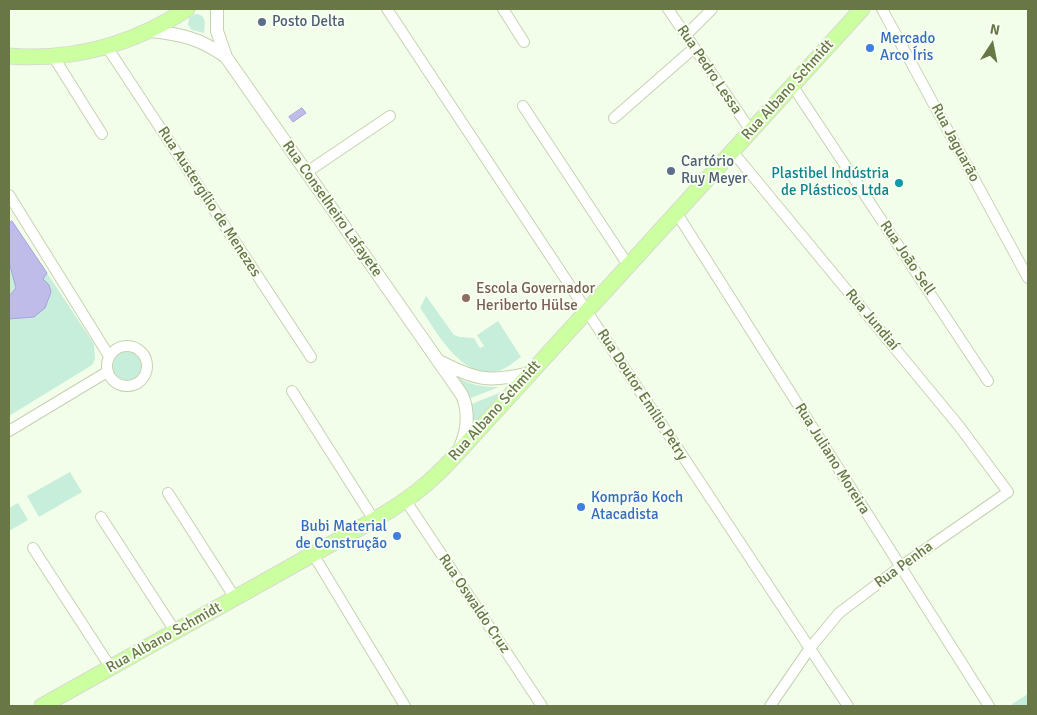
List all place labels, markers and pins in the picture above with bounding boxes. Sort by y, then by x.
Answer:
place label: Posto Delta [272,13,345,31]
marker: Posto Delta [256,16,268,28]
place label: Mercado Arco Íris [880,30,935,65]
marker: Mercado Arco Íris [864,42,876,54]
place label: Cartório Ruy Meyer [681,153,747,188]
marker: Cartório Ruy Meyer [665,165,677,177]
place label: Plastibel Indústria de Plásticos Ltda [771,165,889,200]
marker: Plastibel Indústria de Plásticos Ltda [893,177,905,189]
place label: Escola Governador Heriberto Hülse [476,280,595,315]
marker: Escola Governador Heriberto Hülse [460,292,472,304]
place label: Komprão Koch Atacadista [591,489,683,524]
marker: Komprão Koch Atacadista [575,501,587,513]
place label: Bubi Material de Construção [295,518,387,553]
marker: Bubi Material de Construção [391,530,403,542]

